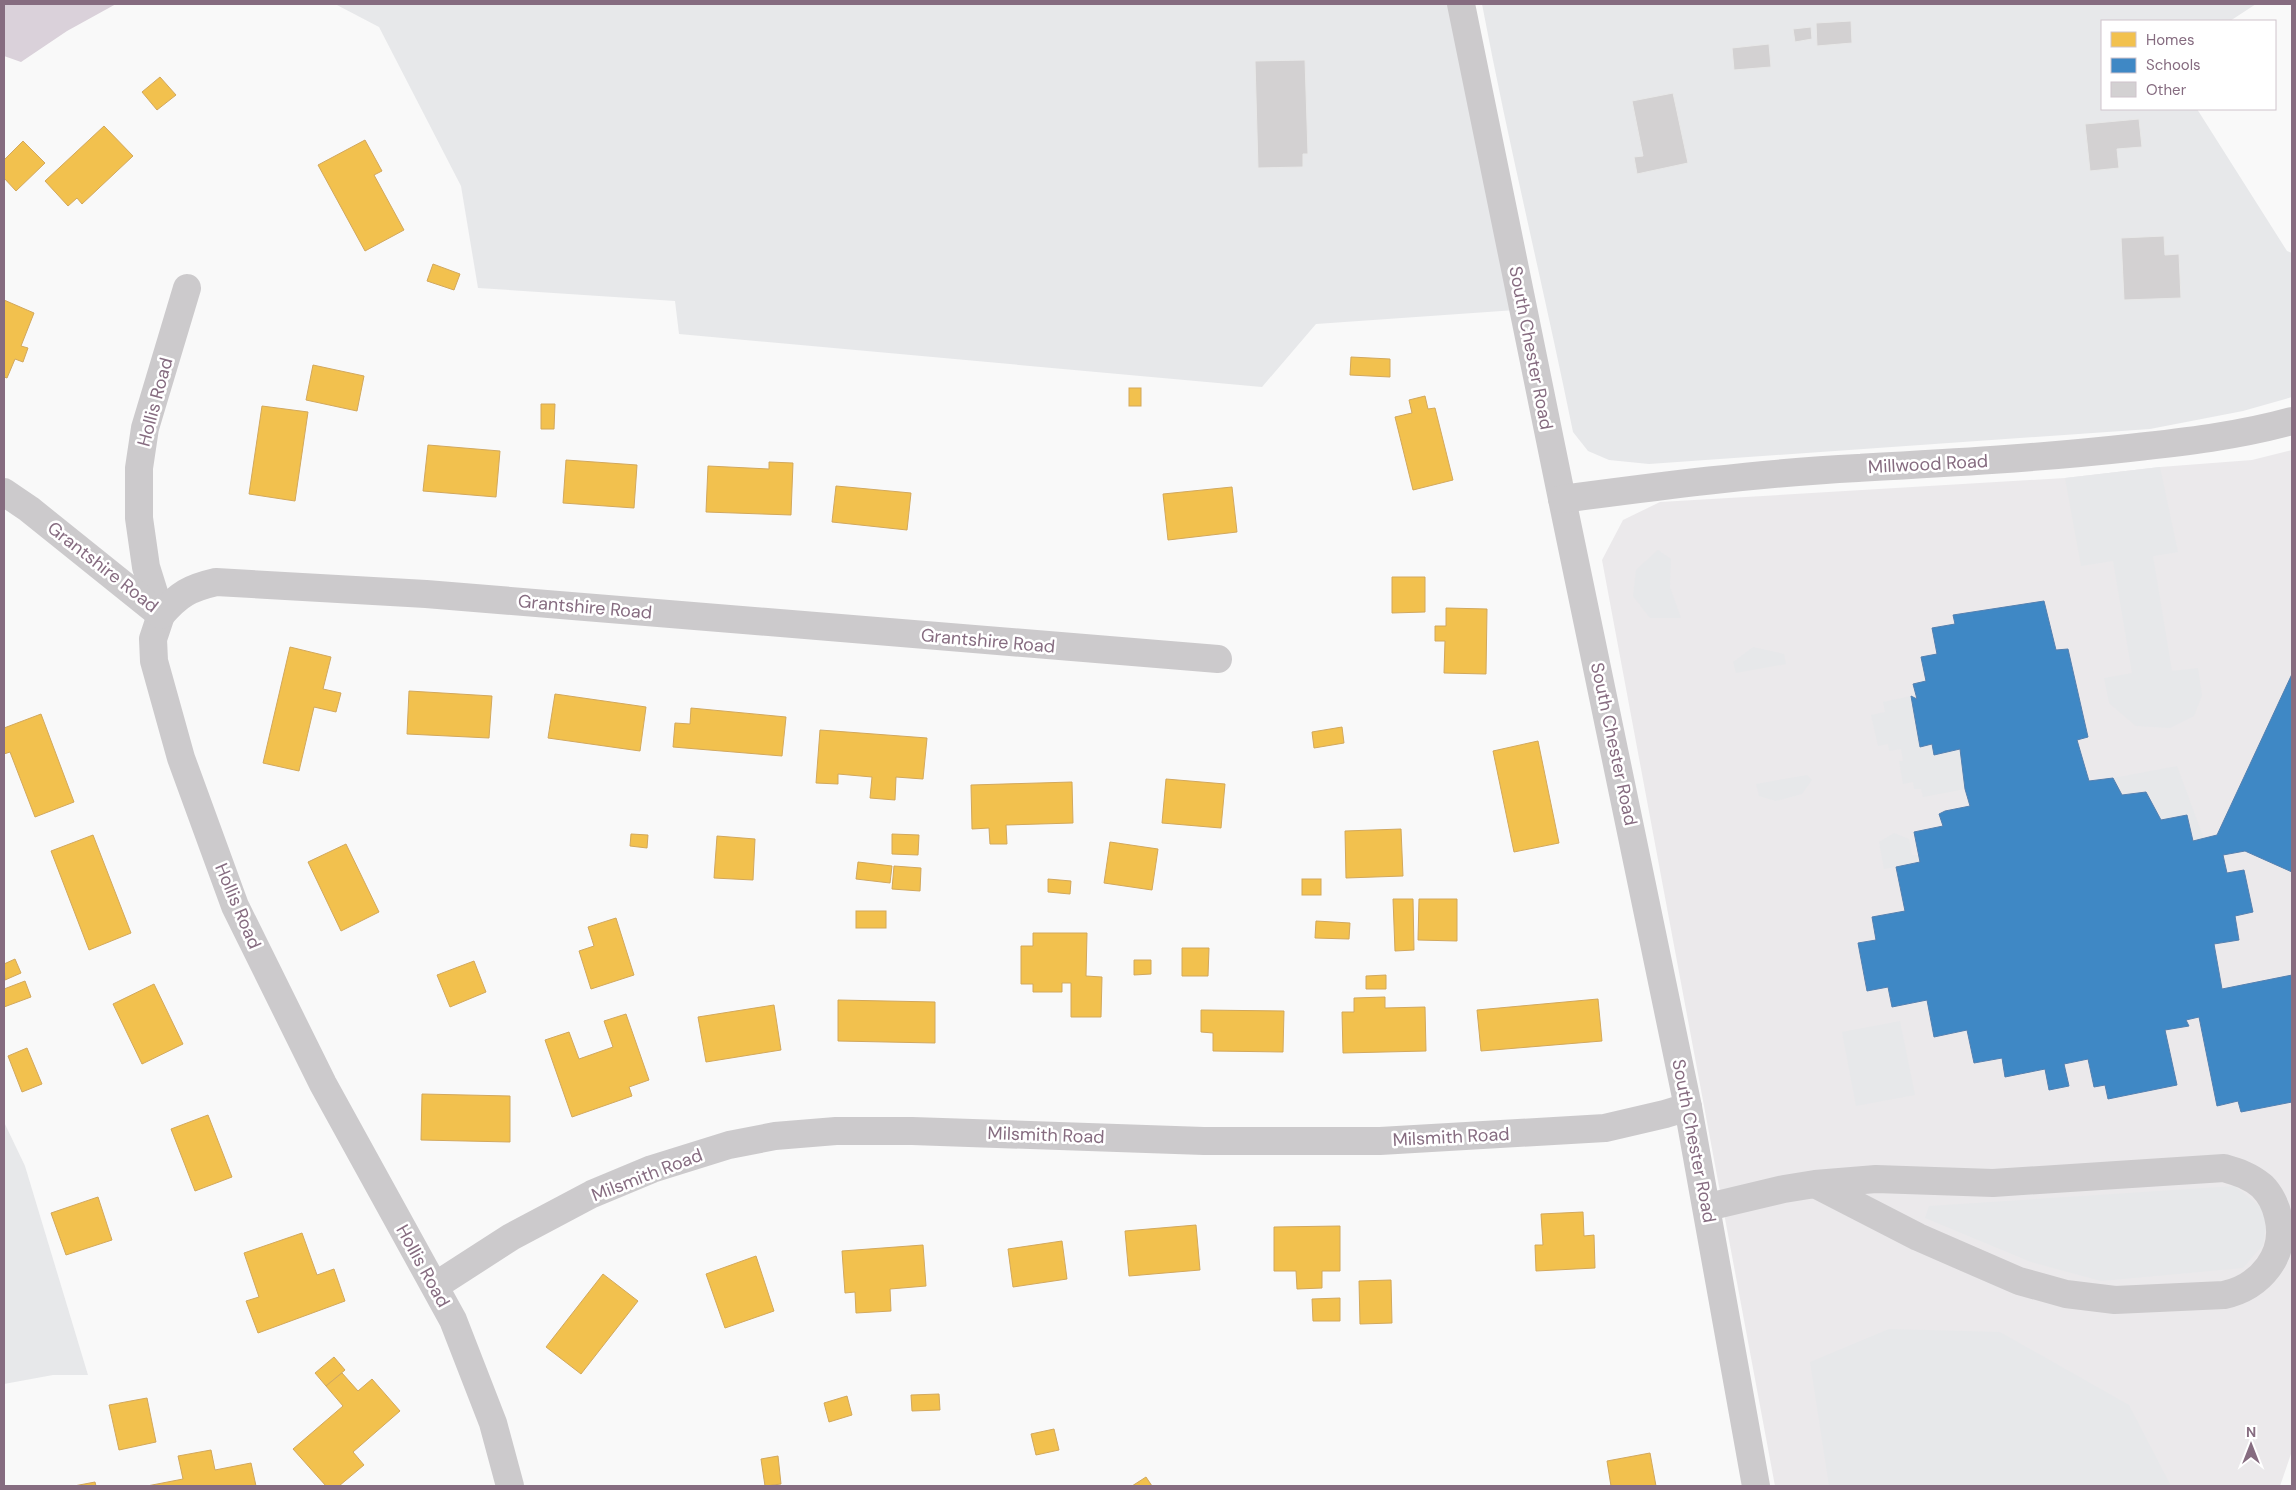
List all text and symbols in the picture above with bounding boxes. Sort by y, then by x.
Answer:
legend [2101,20,2276,110]
text: Homes [2146,30,2195,50]
text: Schools [2146,55,2201,75]
text: Other [2146,80,2187,100]
street label: South Chester Road [1503,264,1559,432]
street label: Hollis Road [132,355,178,449]
street label: Millwood Road [1867,449,1989,479]
street label: Grantshire Road [43,516,163,618]
street label: Grantshire Road [517,589,653,625]
street label: Grantshire Road [920,623,1056,659]
street label: South Chester Road [1585,660,1643,828]
street label: Hollis Road [209,859,267,953]
street label: South Chester Road [1666,1057,1722,1225]
street label: Milsmith Road [987,1121,1105,1149]
street label: Milsmith Road [1392,1122,1510,1152]
street label: Milsmith Road [588,1143,706,1207]
street label: Hollis Road [390,1220,456,1312]
north arrow [2226,1420,2276,1470]
text: N [2246,1423,2256,1441]

